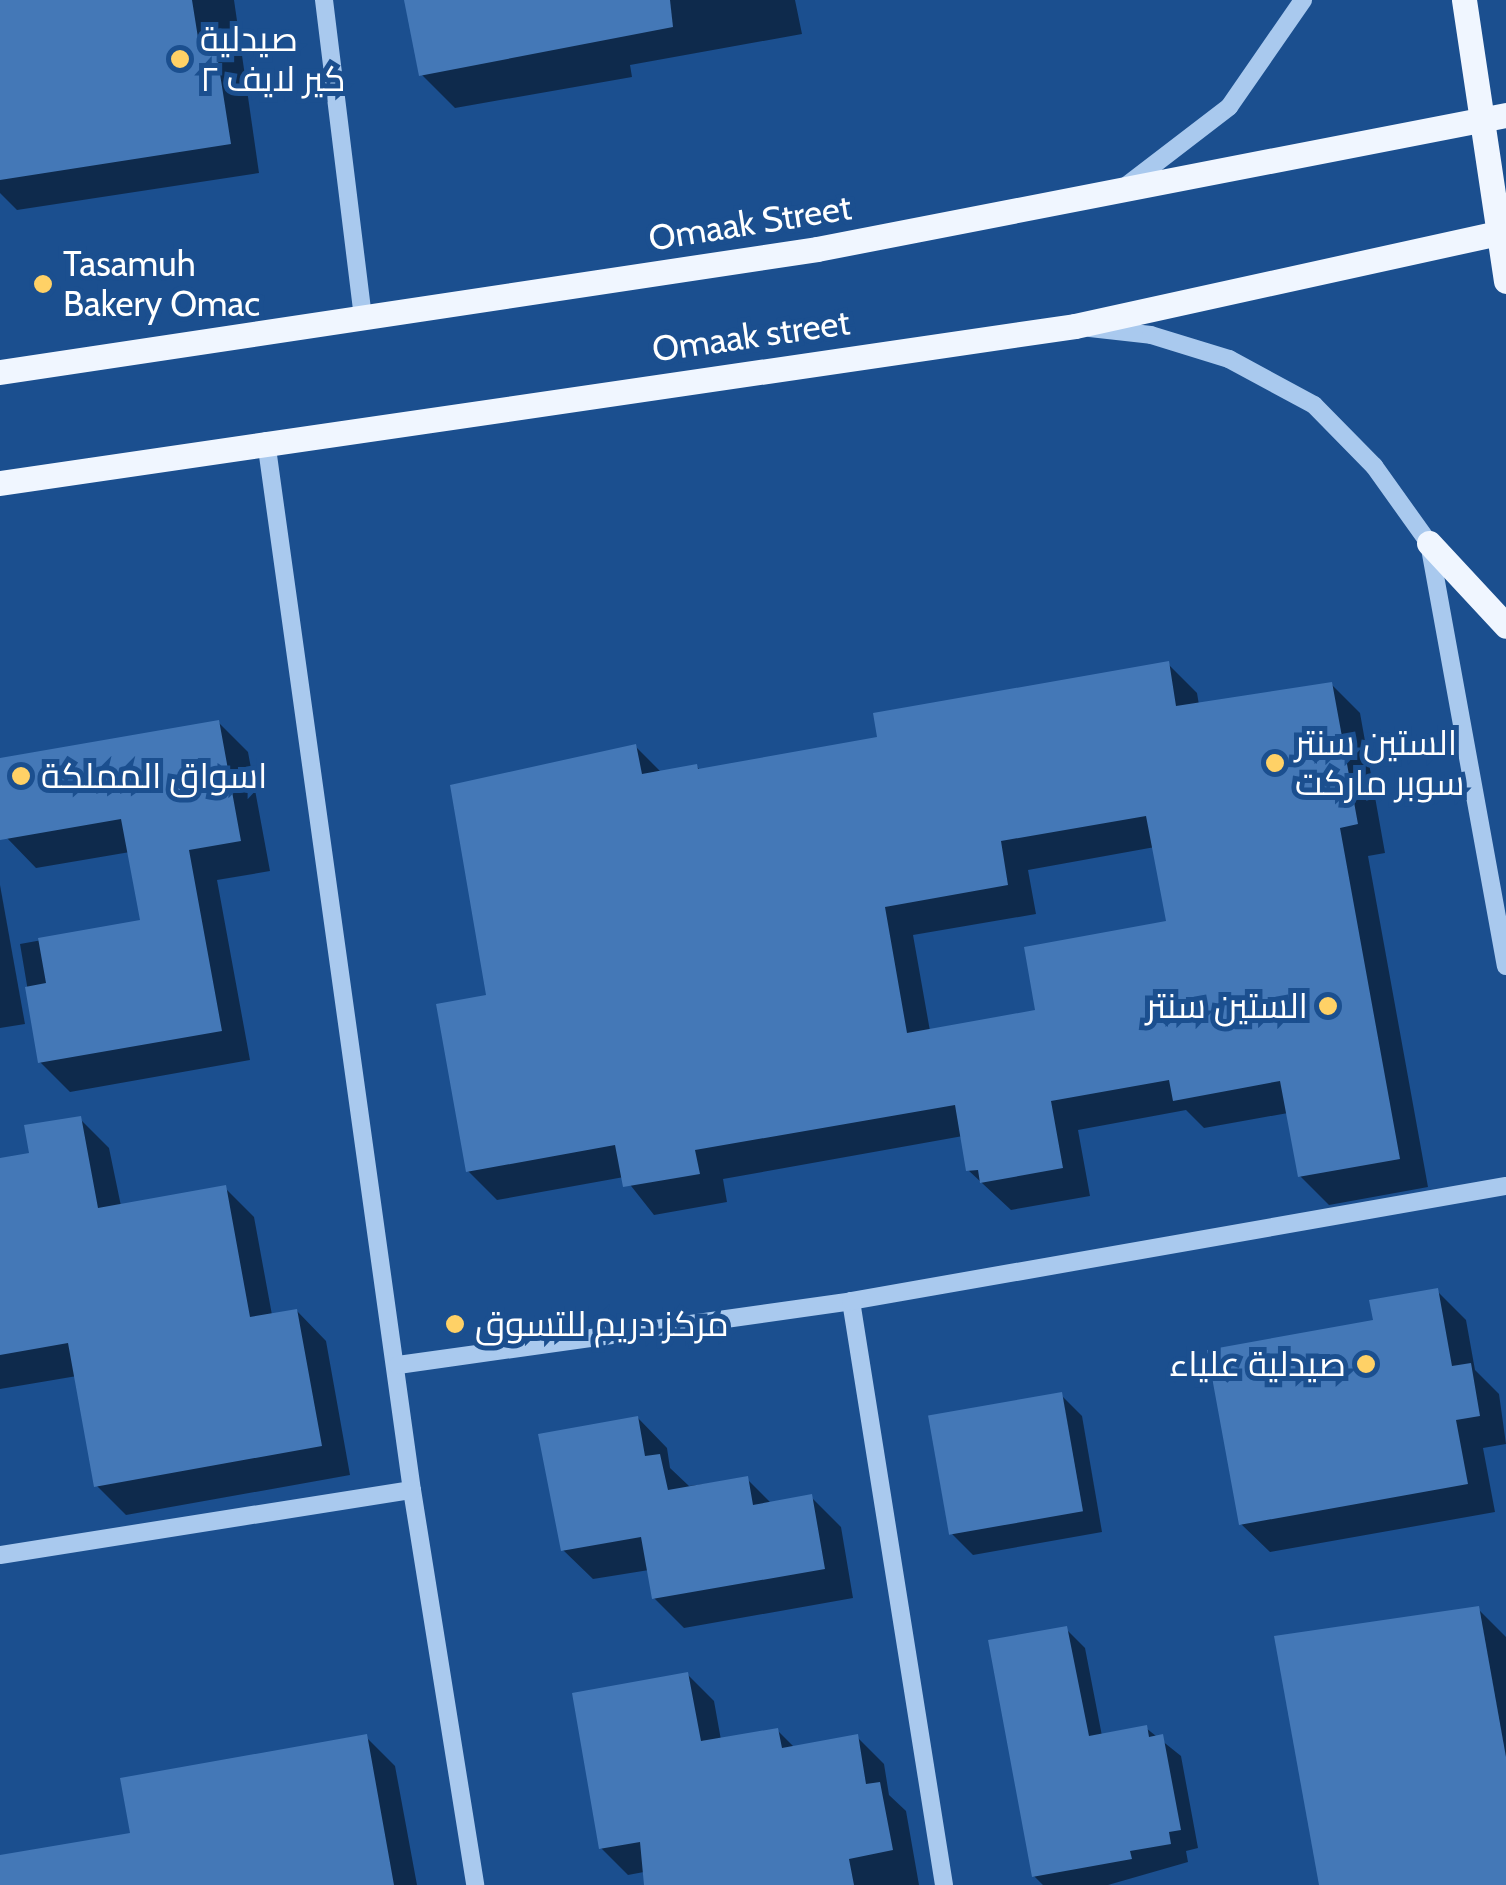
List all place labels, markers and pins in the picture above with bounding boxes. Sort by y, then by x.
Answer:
place label: صيدلية كير لايف ٢ [200,18,346,100]
marker: صيدلية كير لايف ٢ [169,48,191,70]
place label: Tasamuh Bakery Omac [63,243,260,325]
marker: Tasamuh Bakery Omac [32,273,54,295]
place label: الستين سنتر سوبر ماركت [1295,722,1464,804]
marker: الستين سنتر سوبر ماركت [1264,752,1286,774]
place label: اسواق المملكة [41,755,267,797]
marker: اسواق المملكة [10,765,32,787]
place label: الستين سنتر [1146,985,1308,1027]
marker: الستين سنتر [1317,995,1339,1017]
place label: مركز دريم للتسوق [475,1303,729,1345]
marker: مركز دريم للتسوق [444,1313,466,1335]
place label: صيدلية علياء [1169,1343,1346,1385]
marker: صيدلية علياء [1355,1353,1377,1375]

